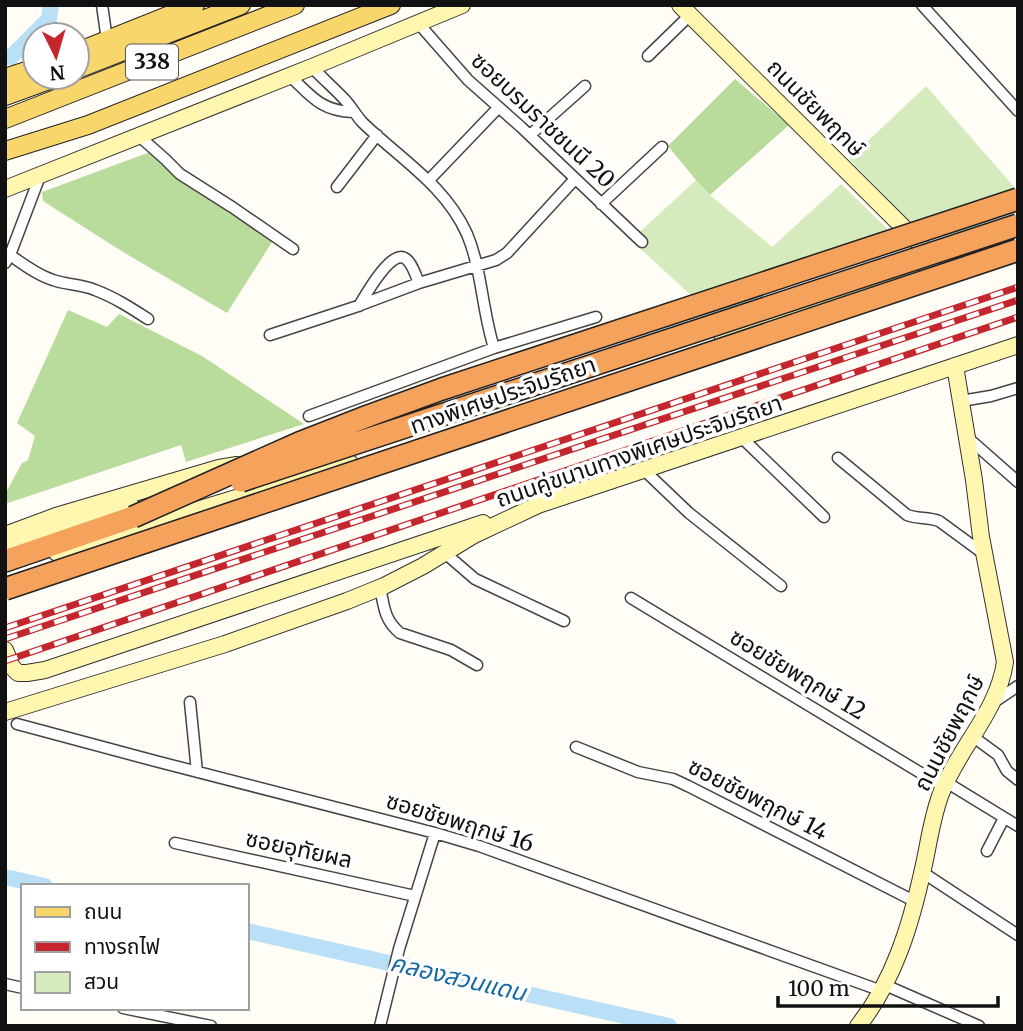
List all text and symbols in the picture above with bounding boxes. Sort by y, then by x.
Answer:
north arrow [21,21,91,91]
road number: 338 [126,44,178,80]
street label: ซอยบรมราชชนนี 20 [465,45,621,194]
street label: ถนนชัยพฤกษ์ [761,53,871,163]
text: N [49,60,66,86]
street label: ทางพิเศษประจิมรัถยา [406,349,600,440]
street label: ถนนคู่ขนานทางพิเศษประจิมรัถยา [492,388,786,514]
street label: ซอยชัยพฤกษ์ 12 [725,622,872,726]
street label: ถนนชัยพฤกษ์ [907,670,990,796]
street label: ซอยชัยพฤกษ์ 14 [683,751,833,846]
street label: ซอยชัยพฤกษ์ 16 [383,785,538,858]
street label: ซอยอุทัยผล [243,823,355,874]
legend [21,884,248,1010]
text: ถนน [84,898,122,925]
text: ทางรถไฟ [84,933,160,960]
water label: คลองสวนแดน [387,947,530,1008]
scale bar [778,964,998,1008]
text: สวน [84,968,119,995]
text: 100 m [788,975,850,1002]

